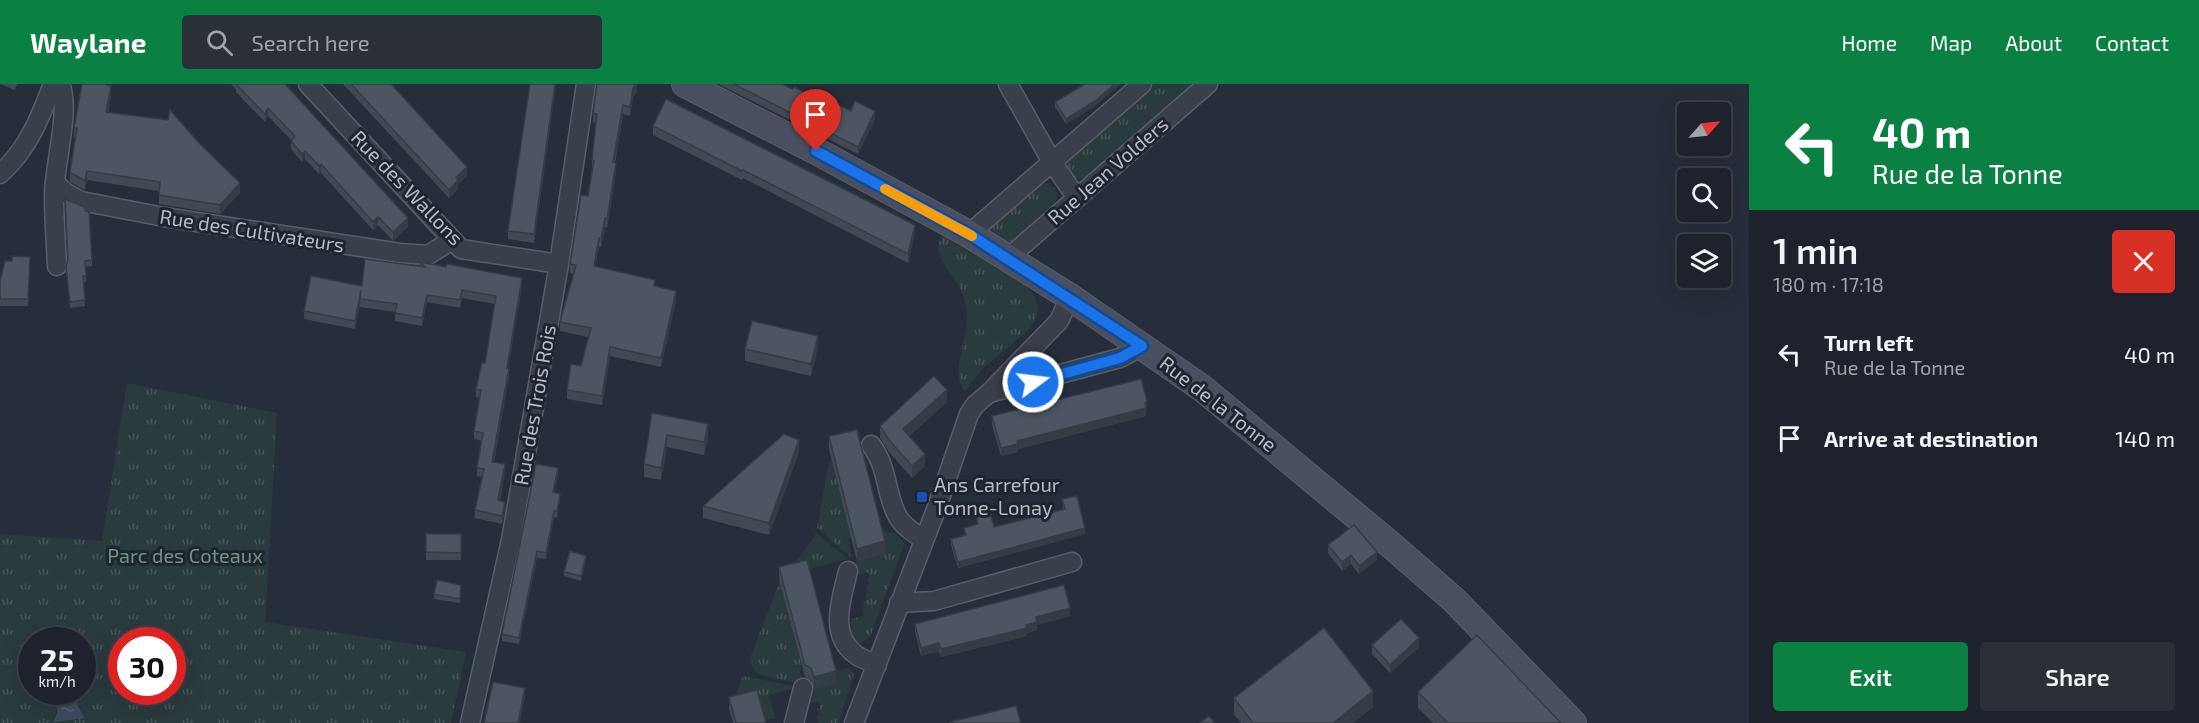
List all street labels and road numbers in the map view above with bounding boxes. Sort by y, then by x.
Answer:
street label: Rue Jean Volders [1042,111,1172,229]
street label: Rue des Wallons [347,125,469,250]
street label: Rue des Cultivateurs [158,204,346,256]
street label: Rue des Trois Rois [508,323,560,487]
street label: Rue de la Tonne [1156,350,1282,456]

